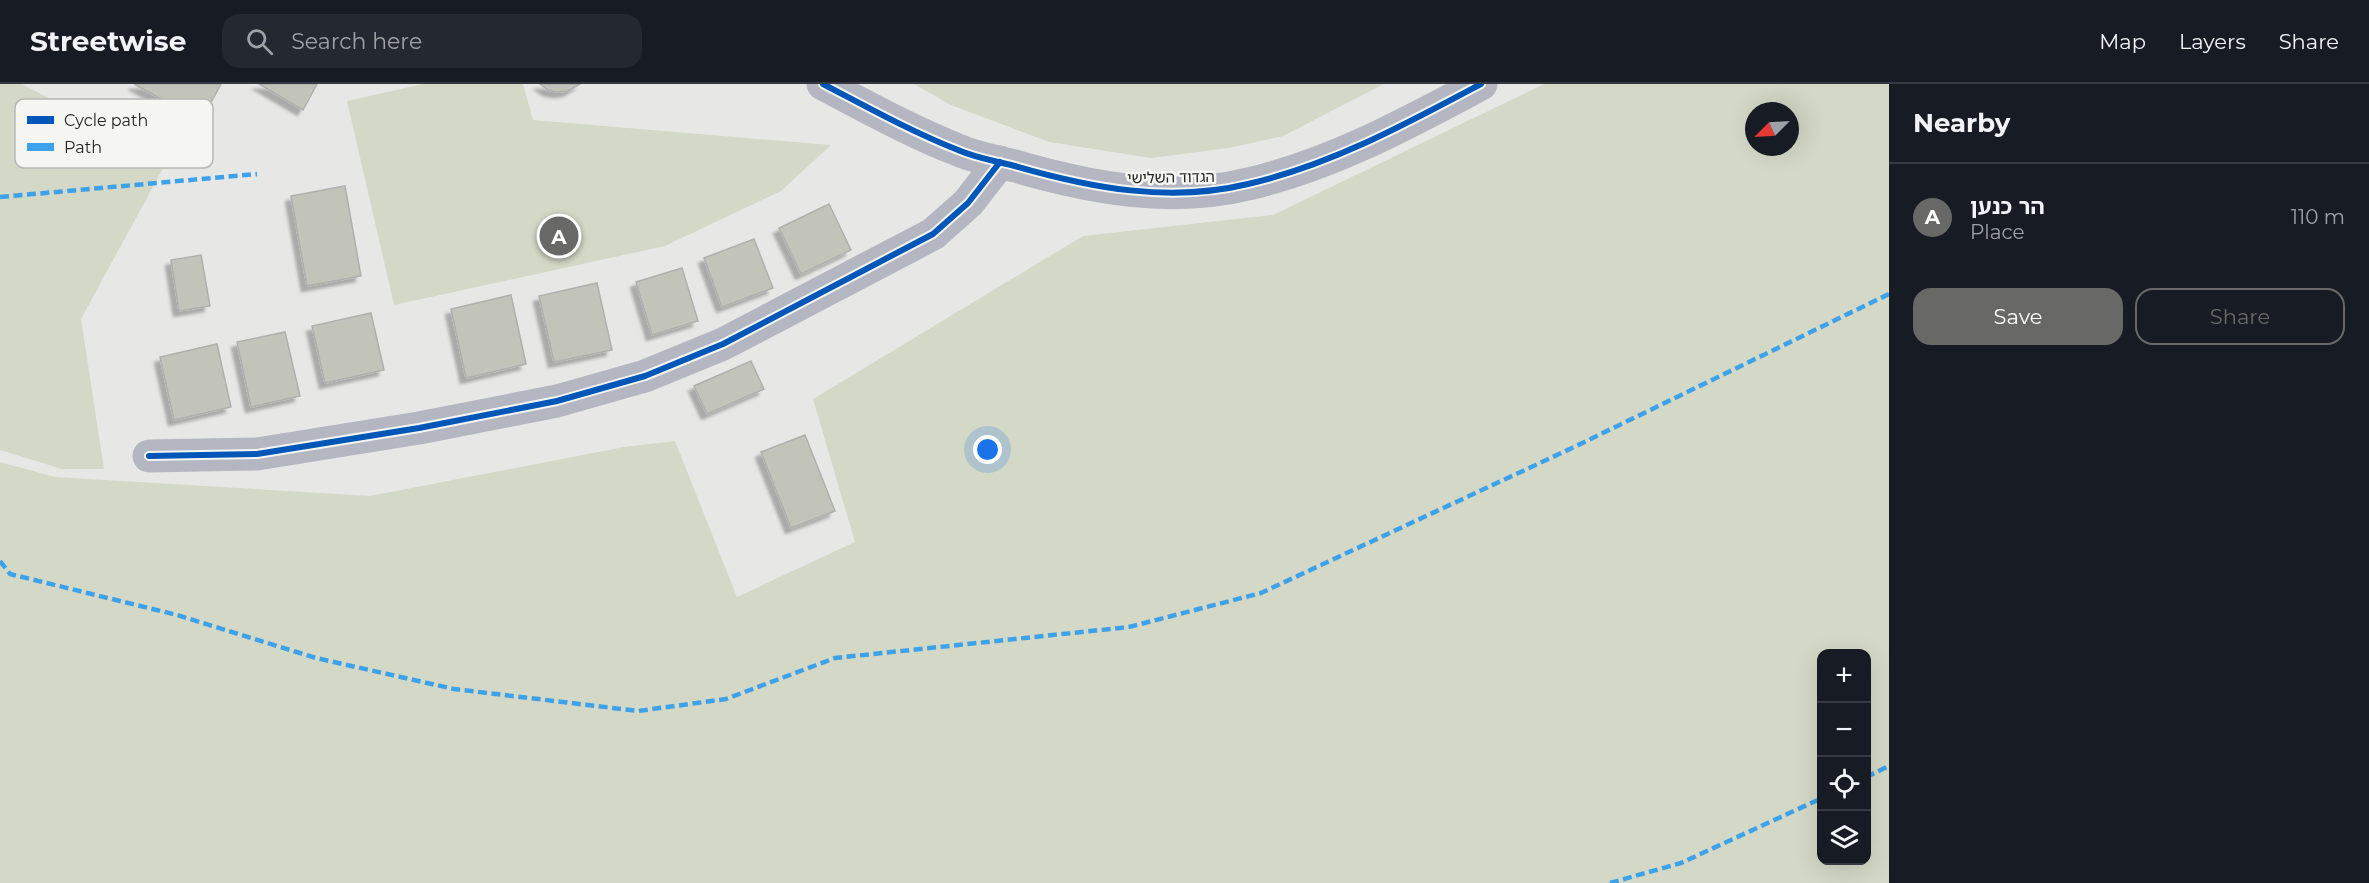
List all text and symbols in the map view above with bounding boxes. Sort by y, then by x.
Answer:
search box [222,14,642,68]
text: Streetwise [30,24,186,58]
icon: search [243,25,276,58]
text: Search here [291,28,422,55]
text: Map [2099,29,2146,54]
text: Layers [2179,29,2246,54]
text: Share [2279,29,2339,54]
legend [15,99,213,168]
north arrow [1745,102,1799,156]
text: Nearby [1913,107,2010,139]
text: Cycle path [64,111,148,130]
text: Path [64,138,102,157]
street label: הגדוד השלישי [1127,167,1215,187]
text: הר כנען [1970,193,2045,220]
text: A [1925,205,1940,229]
text: 110 m [2291,205,2345,229]
pin: A [540,214,578,258]
text: Place [1970,220,2025,244]
button: Save [1913,288,2123,345]
button: Share [2135,288,2345,345]
your location [973,435,1002,464]
map controls [1817,649,1871,865]
button: + [1817,649,1871,703]
button: − [1817,703,1871,757]
button: locate [1817,757,1871,811]
button: layers [1817,811,1871,865]

